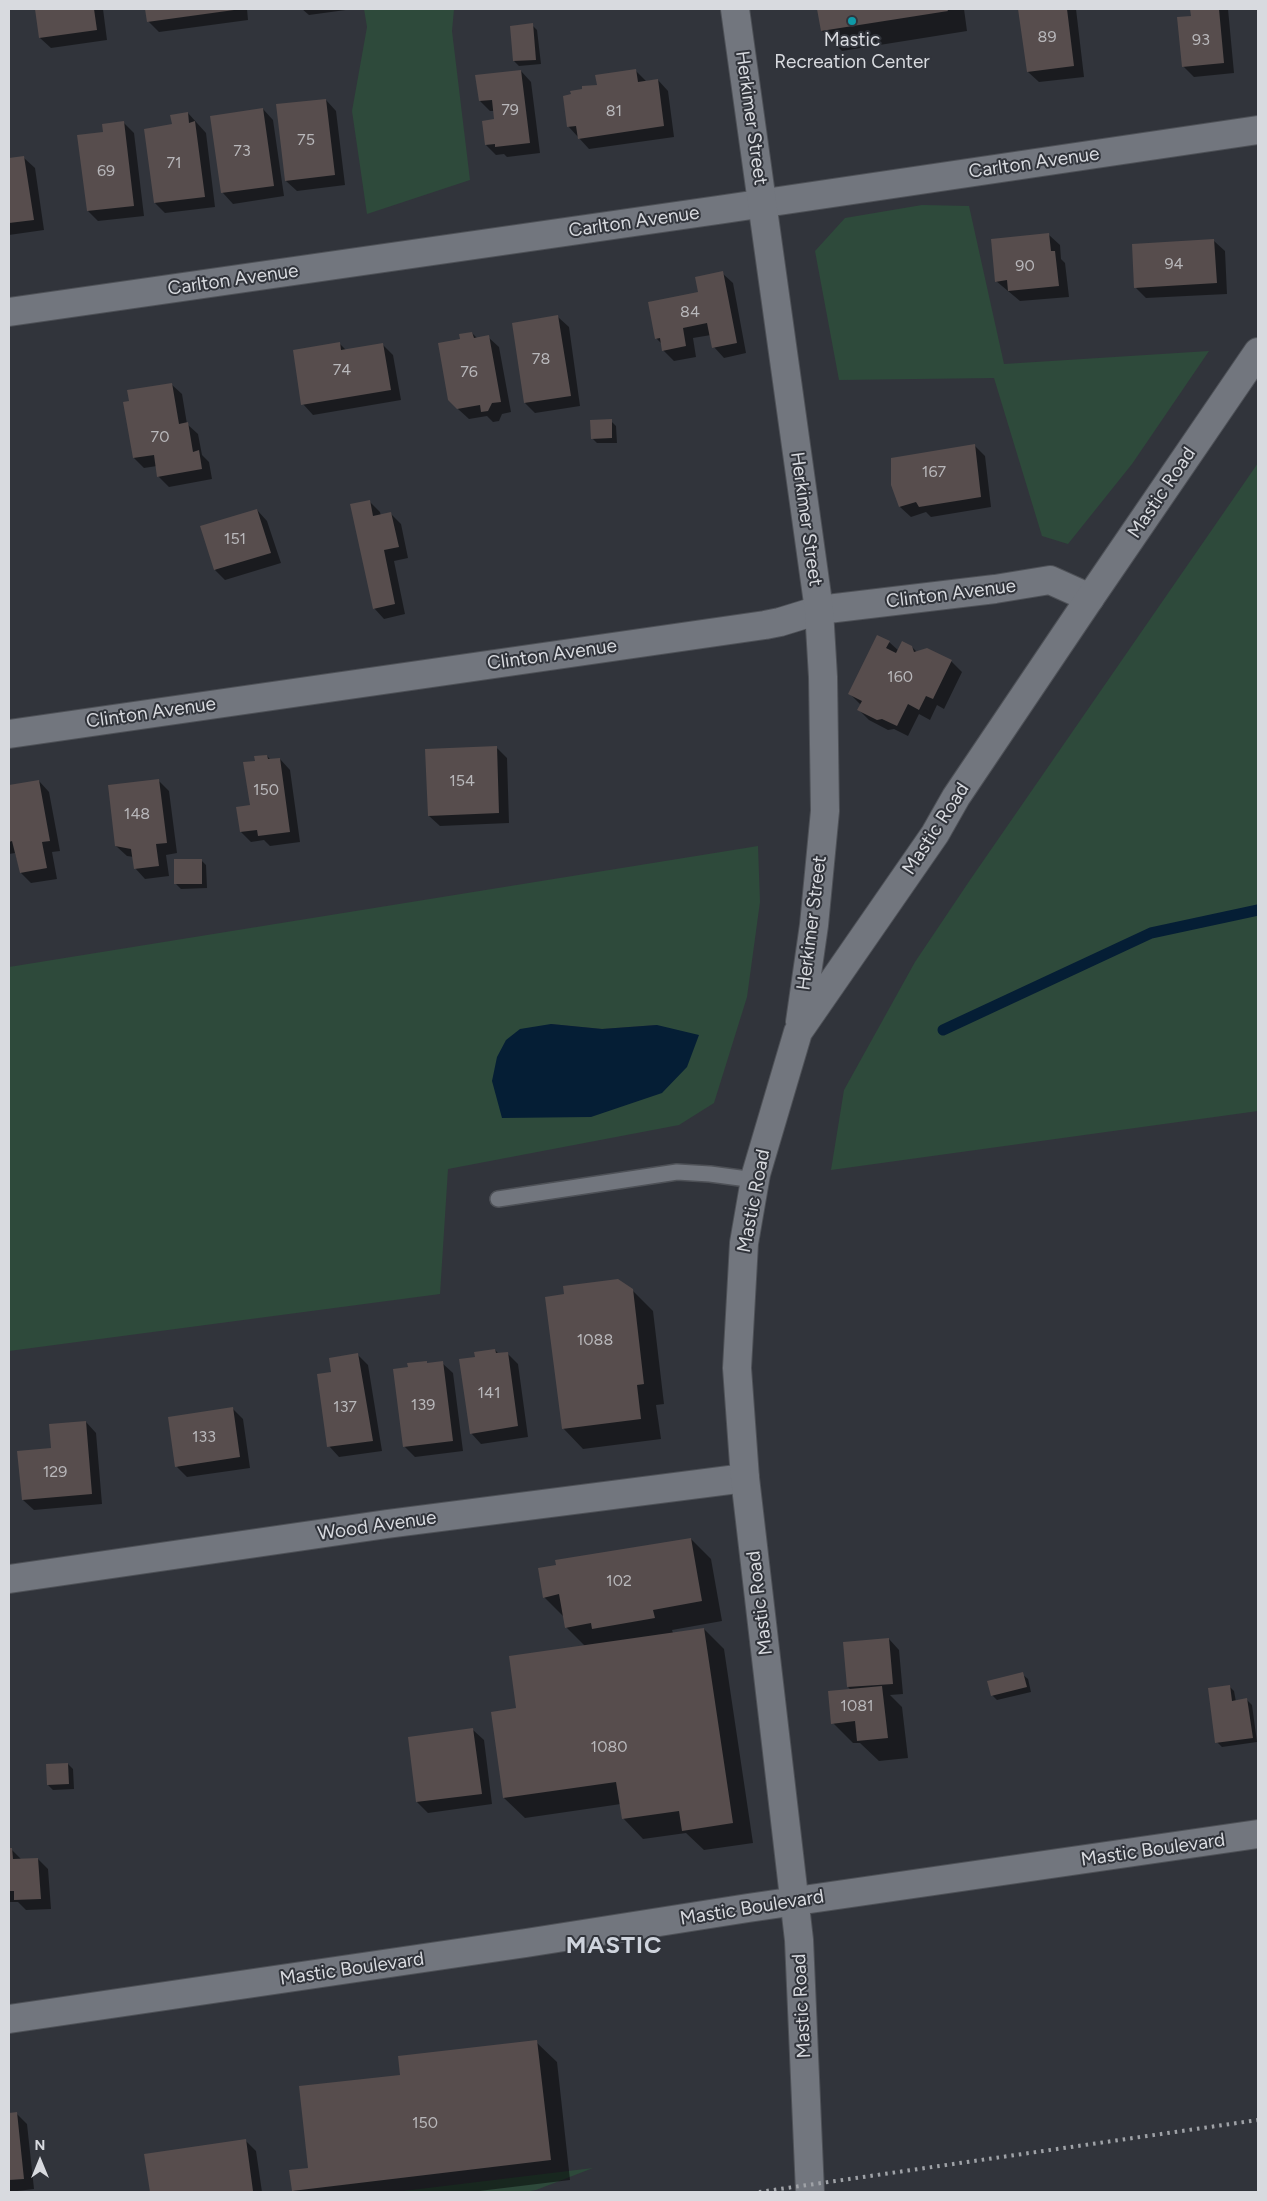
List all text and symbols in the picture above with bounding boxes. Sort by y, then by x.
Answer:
marker: Mastic Recreation Center [846,15,858,27]
house number: 89 [1038,27,1056,47]
place label: Mastic Recreation Center [774,29,930,73]
house number: 93 [1192,30,1210,50]
street label: Herkimer Street [730,49,772,187]
house number: 79 [501,100,519,120]
house number: 81 [606,101,622,121]
house number: 75 [297,130,315,150]
house number: 73 [233,141,251,161]
street label: Carlton Avenue [967,143,1101,183]
house number: 71 [166,153,182,173]
house number: 69 [97,161,115,181]
street label: Carlton Avenue [567,202,701,242]
house number: 94 [1165,254,1183,274]
house number: 90 [1015,256,1035,276]
street label: Carlton Avenue [166,260,300,300]
house number: 84 [680,302,700,322]
house number: 78 [532,349,550,369]
house number: 74 [333,360,351,380]
house number: 76 [460,362,478,382]
house number: 70 [151,427,169,447]
street label: Mastic Road [1123,443,1201,543]
street label: Herkimer Street [785,450,827,588]
house number: 167 [922,462,946,482]
house number: 151 [224,529,246,549]
street label: Clinton Avenue [885,575,1017,613]
street label: Clinton Avenue [486,635,618,675]
house number: 160 [887,667,913,687]
street label: Clinton Avenue [85,693,217,733]
house number: 154 [449,771,475,791]
street label: Mastic Road [898,779,974,879]
house number: 150 [253,780,279,800]
house number: 148 [124,804,150,824]
street label: Herkimer Street [792,854,832,992]
street label: Mastic Road [733,1147,775,1255]
house number: 1088 [577,1330,613,1350]
house number: 141 [477,1383,501,1403]
house number: 139 [411,1395,435,1415]
house number: 137 [333,1397,357,1417]
house number: 133 [192,1427,216,1447]
house number: 129 [43,1462,67,1482]
street label: Wood Avenue [316,1506,438,1546]
street label: Mastic Road [742,1550,778,1656]
house number: 102 [606,1571,632,1591]
house number: 1081 [840,1696,874,1716]
house number: 1080 [591,1737,627,1757]
street label: Mastic Boulevard [1079,1829,1227,1871]
street label: Mastic Boulevard [678,1885,826,1931]
district label: MASTIC [565,1932,663,1960]
street label: Mastic Boulevard [278,1948,426,1990]
street label: Mastic Road [788,1953,816,2059]
house number: 150 [412,2113,438,2133]
north arrow [15,2136,65,2186]
text: N [35,2137,45,2154]

